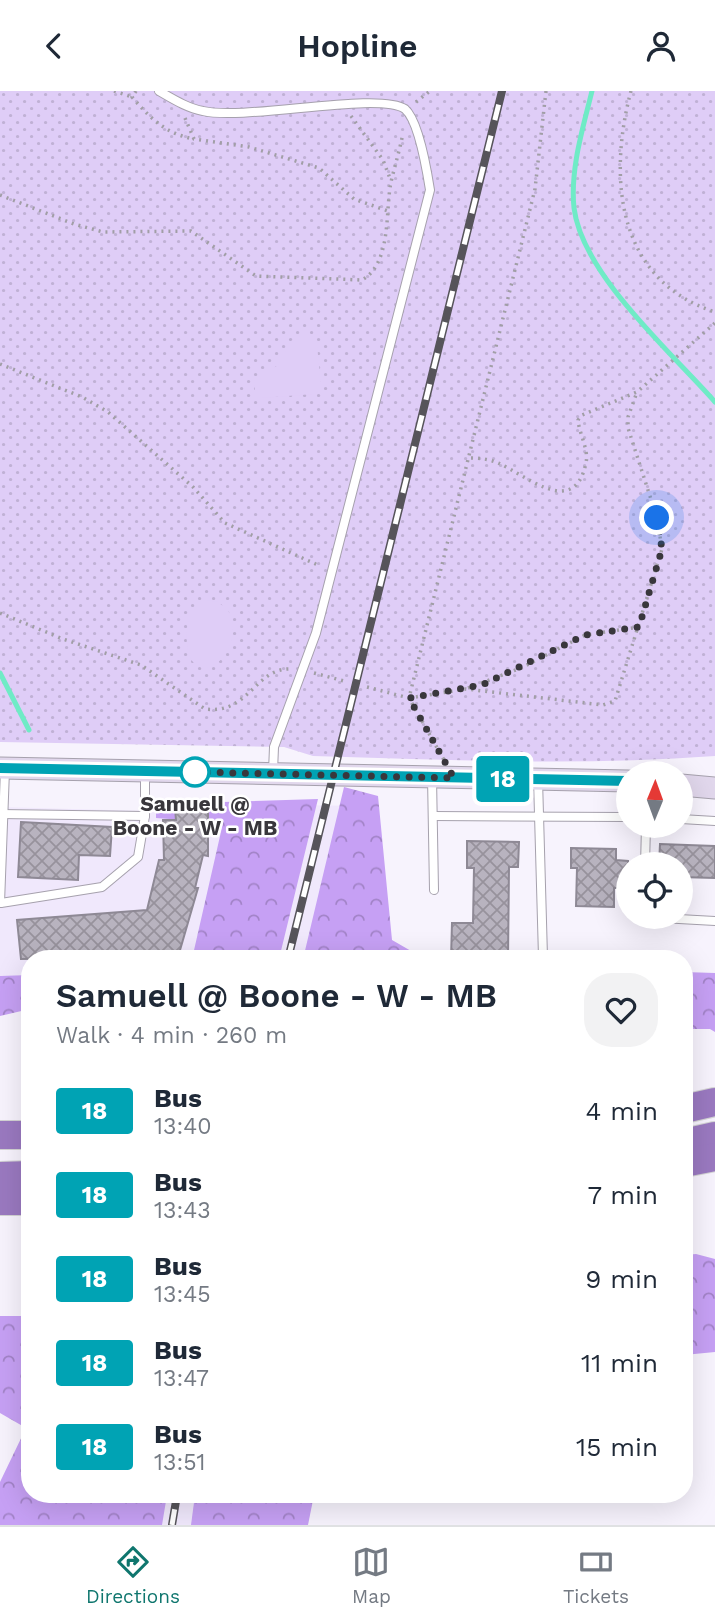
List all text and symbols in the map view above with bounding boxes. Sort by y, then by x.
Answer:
icon: back [35,27,73,65]
text: Hopline [297,27,418,65]
icon: person [642,27,680,65]
your location [639,500,674,535]
line badge: 18 [472,756,534,802]
marker: Samuell @ Boone - W - MB [180,757,210,787]
north arrow [616,761,693,838]
map controls [616,761,693,929]
text: 18 [490,765,516,793]
place label: Samuell @ Boone - W - MB [113,791,277,840]
button: locate [616,852,693,929]
button: heart [584,973,658,1047]
text: Samuell @ Boone - W - MB [56,976,497,1015]
text: Walk · 4 min · 260 m [56,1022,287,1049]
text: Bus [154,1083,202,1113]
text: 4 min [585,1096,658,1126]
text: 18 [82,1097,107,1125]
text: 13:40 [154,1113,212,1140]
text: Bus [154,1167,202,1197]
text: 7 min [588,1180,658,1210]
text: 18 [82,1181,107,1209]
text: 13:43 [154,1197,211,1224]
text: Bus [154,1251,202,1281]
text: 9 min [585,1264,658,1294]
text: 18 [82,1265,107,1293]
text: 13:45 [154,1281,211,1308]
text: Bus [154,1335,202,1365]
text: 11 min [581,1348,658,1378]
text: 18 [82,1349,107,1377]
text: 13:47 [154,1365,209,1392]
text: Bus [154,1419,202,1449]
text: 15 min [576,1432,658,1462]
text: 18 [82,1433,107,1461]
text: 13:51 [154,1449,206,1476]
tab: Directions [86,1543,180,1608]
tab: Map [352,1543,391,1608]
tab: Tickets [563,1543,629,1608]

